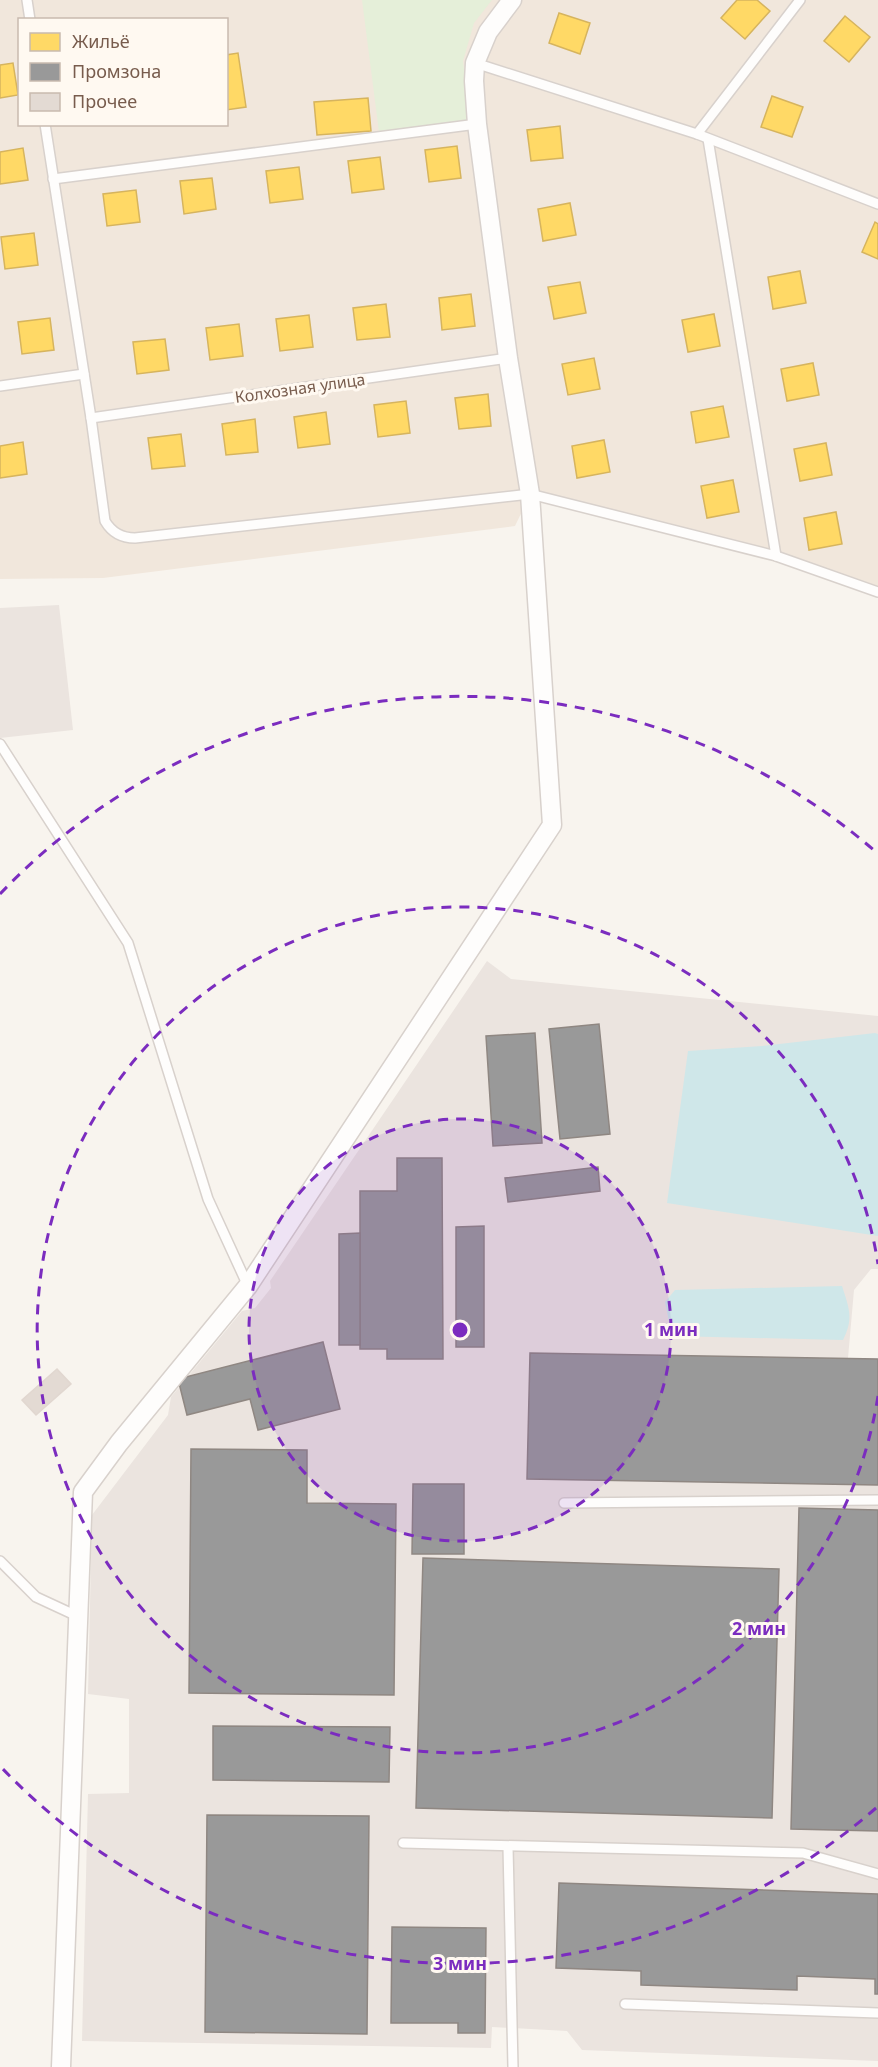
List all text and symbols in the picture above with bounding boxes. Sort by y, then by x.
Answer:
legend [18,18,228,126]
text: Жильё [72,29,130,53]
text: Промзона [72,59,161,83]
text: Прочее [72,89,137,113]
street label: Колхозная улица [233,368,367,408]
text: 1 мин [644,1317,698,1341]
centre of rings [450,1320,470,1340]
text: 2 мин [732,1616,786,1640]
text: 3 мин [433,1951,487,1975]

